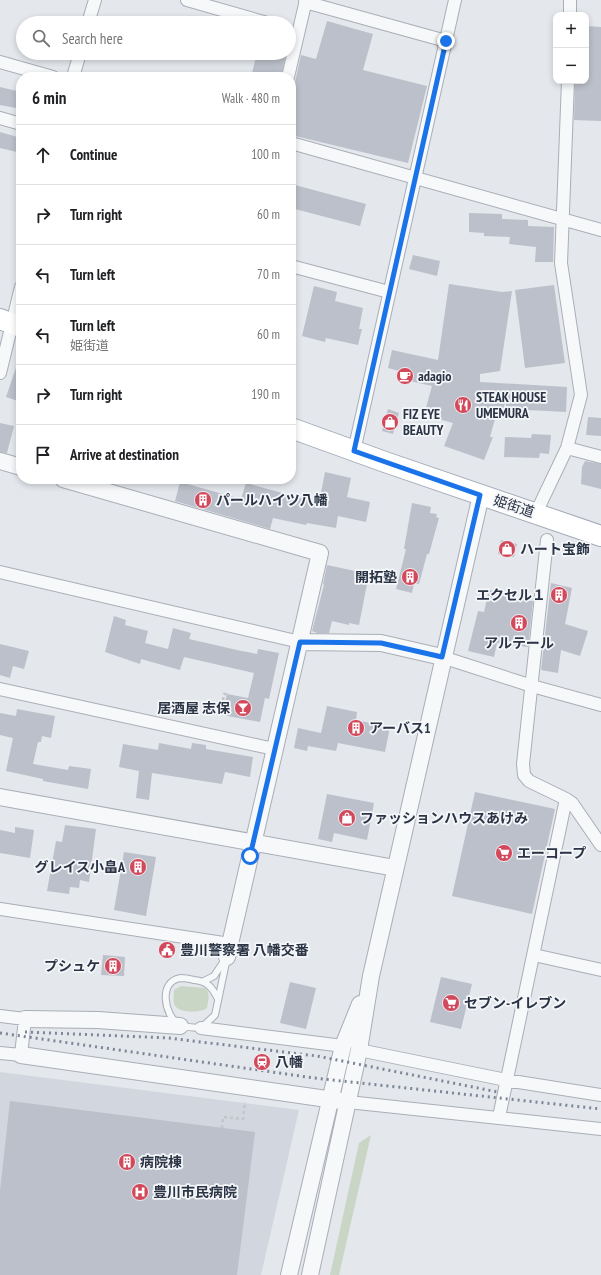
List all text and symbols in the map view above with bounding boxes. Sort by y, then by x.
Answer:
map controls [553,12,589,84]
button: + [553,12,589,48]
search box [16,16,296,60]
icon: search [30,27,52,49]
text: Search here [62,29,123,48]
route end [437,32,455,50]
button: − [553,48,589,84]
text: 6 min [32,87,66,109]
text: Walk · 480 m [222,90,280,107]
icon: ahead [32,144,54,166]
text: Continue [70,145,117,164]
text: 100 m [251,146,280,163]
icon: right [32,204,54,226]
text: Turn right [70,205,122,224]
text: 60 m [257,206,280,223]
icon: left [32,264,54,286]
text: Turn left [70,265,115,284]
text: 70 m [257,266,280,283]
text: Turn left [70,316,115,335]
icon: left [32,324,54,346]
text: 60 m [257,326,280,343]
text: 姫街道 [70,337,109,354]
cafe icon: adagio [395,366,415,386]
place label: adagio [418,367,451,385]
icon: right [32,384,54,406]
text: Turn right [70,385,122,404]
text: 190 m [251,386,280,403]
place label: STEAK HOUSE UMEMURA [476,388,546,422]
restaurant icon: STEAK HOUSE UMEMURA [453,395,473,415]
place label: FIZ EYE BEAUTY [403,405,444,439]
shop icon: FIZ EYE BEAUTY [380,412,400,432]
icon: arrive [32,444,54,466]
text: Arrive at destination [70,445,179,464]
building icon: パールハイツ八幡 [193,490,213,510]
place label: パールハイツ八幡 [216,491,328,509]
street label: 姫街道 [491,491,537,521]
shop icon: ハート宝飾 [497,539,517,559]
place label: ハート宝飾 [520,540,590,558]
building icon: 開拓塾 [400,567,420,587]
place label: 開拓塾 [355,568,397,586]
building icon: エクセル１ [549,585,569,605]
place label: エクセル１ [476,586,546,604]
building icon: アルテール [509,613,529,633]
place label: アルテール [484,634,554,652]
bar icon: 居酒屋 志保 [233,698,253,718]
place label: 居酒屋 志保 [157,699,230,717]
building icon: アーバス1 [346,718,366,738]
place label: アーバス1 [369,719,431,737]
shop icon: ファッションハウスあけみ [337,808,357,828]
place label: ファッションハウスあけみ [360,809,528,827]
supermarket icon: エーコープ [494,843,514,863]
place label: エーコープ [517,844,586,862]
route start [241,847,259,865]
building icon: グレイス小畠A [128,857,148,877]
place label: グレイス小畠A [34,858,126,876]
public building icon: 豊川警察署 八幡交番 [157,940,177,960]
place label: 豊川警察署 八幡交番 [180,941,309,959]
building icon: プシュケ [103,956,123,976]
place label: プシュケ [44,957,100,975]
supermarket icon: セブン-イレブン [441,993,461,1013]
place label: セブン-イレブン [464,994,566,1012]
station icon: 八幡 [252,1052,272,1072]
place label: 八幡 [275,1053,303,1071]
building icon: 病院棟 [117,1152,137,1172]
place label: 病院棟 [140,1153,182,1171]
hospital icon: 豊川市民病院 [130,1182,150,1202]
place label: 豊川市民病院 [153,1183,237,1201]

